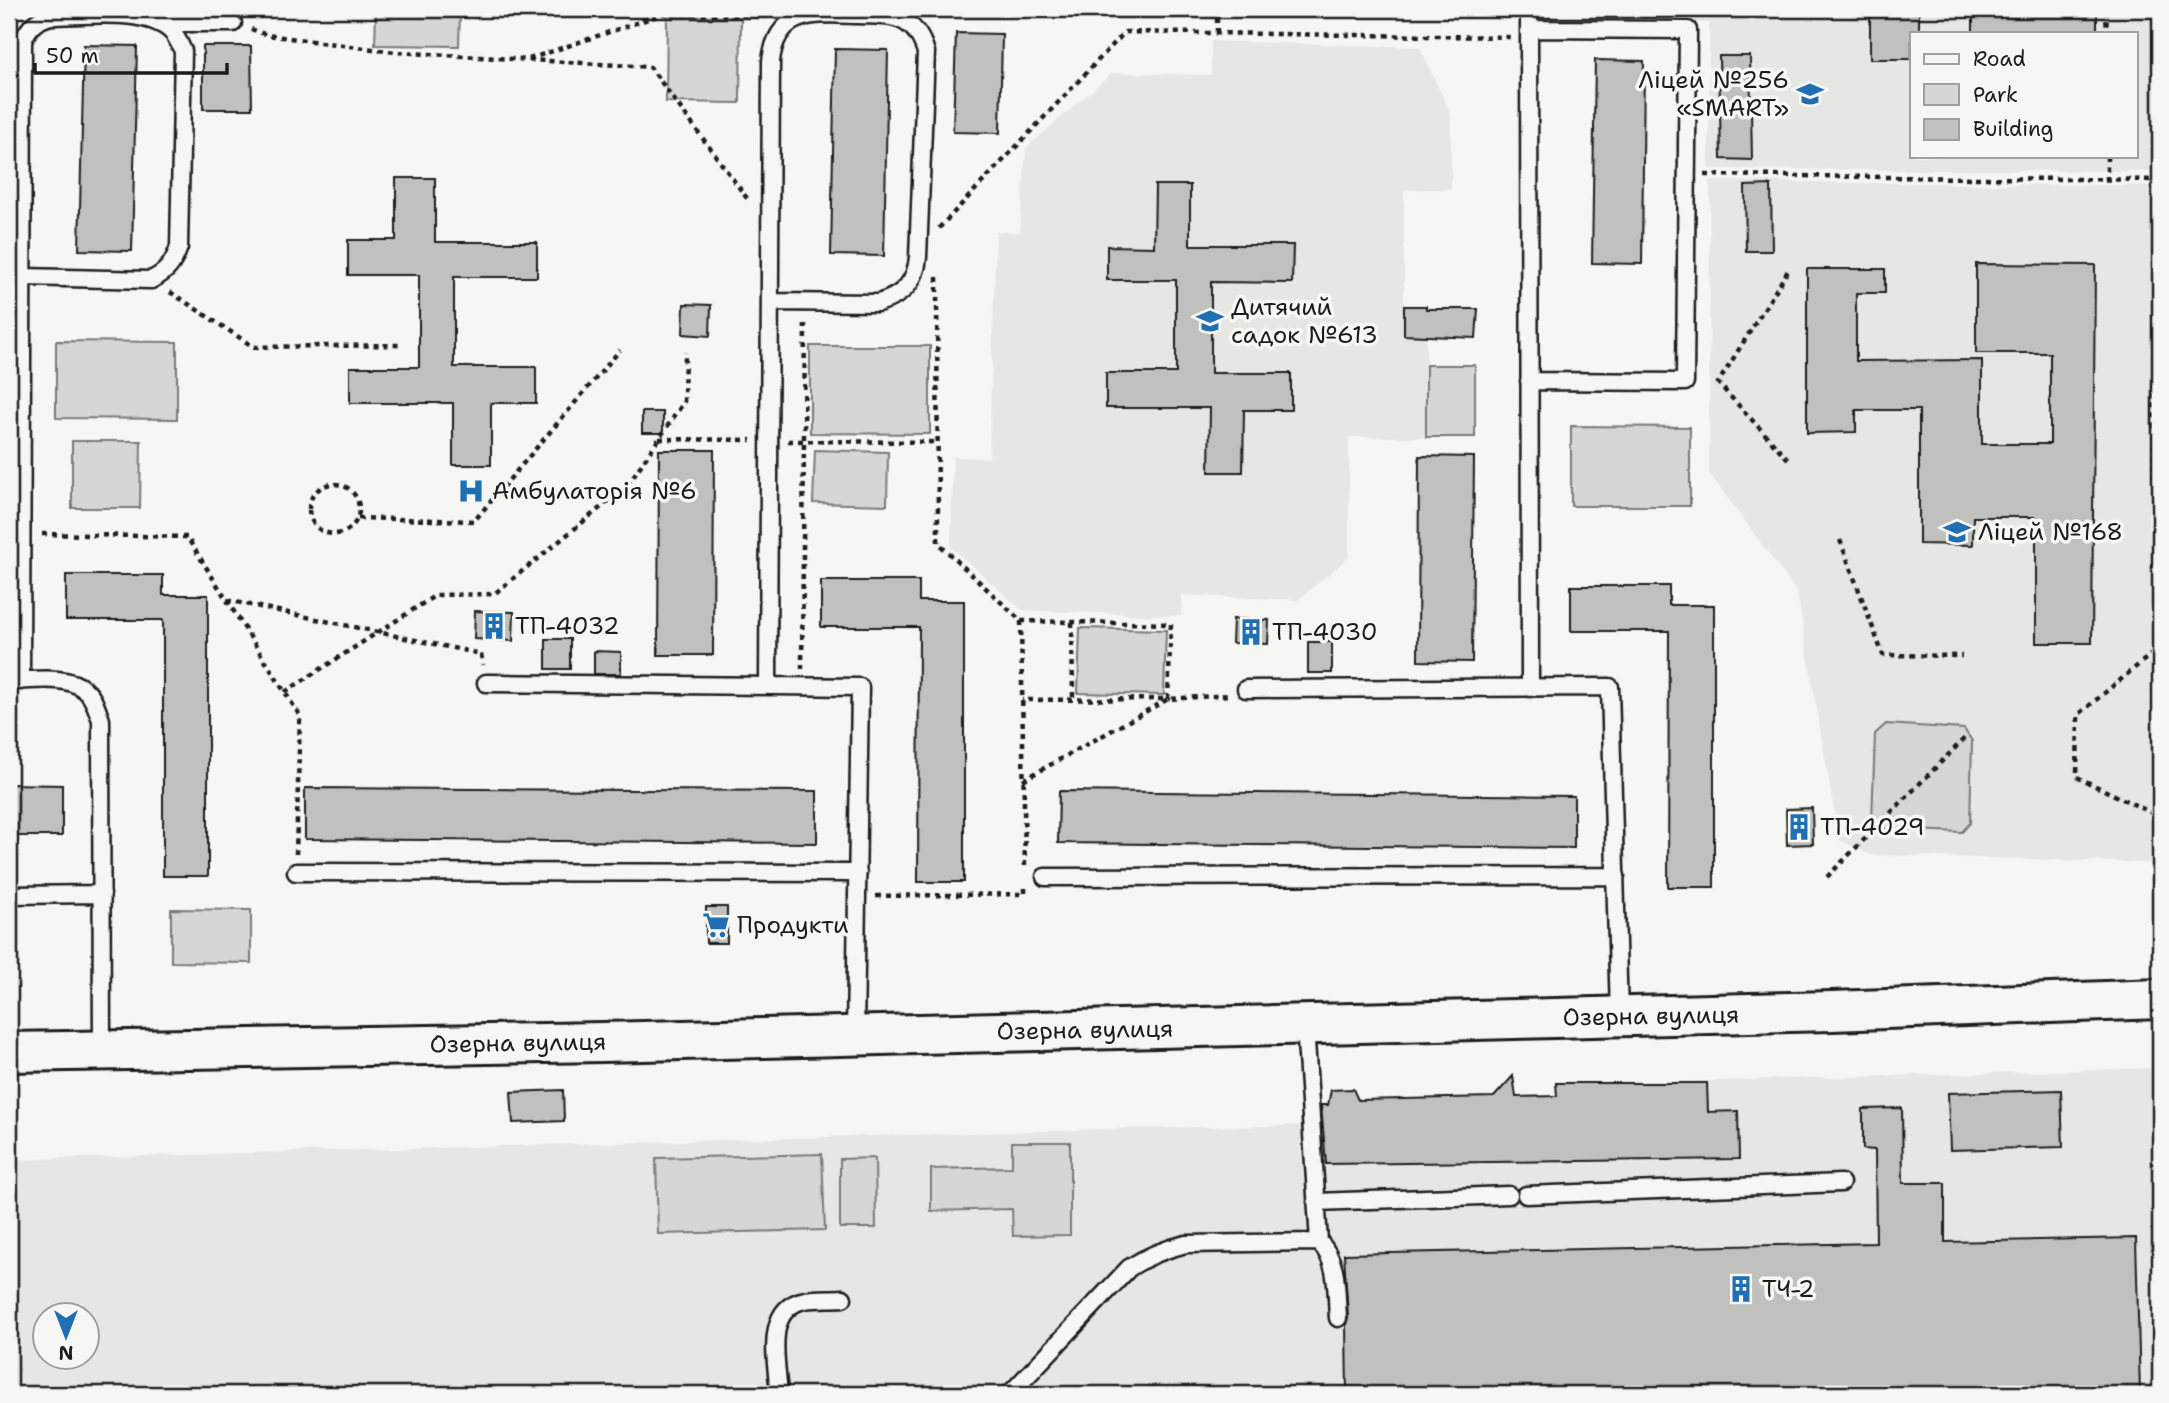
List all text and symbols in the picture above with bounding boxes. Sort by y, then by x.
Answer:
scale bar [35,32,228,76]
legend [1910,32,2138,158]
text: 50 m [46,42,99,70]
text: Road [1973,45,2026,73]
place label: Ліцей №256 «SMART» [1638,64,1789,124]
school or university icon: Ліцей №256 «SMART» [1795,79,1825,109]
text: Park [1973,81,2018,109]
text: Building [1973,115,2053,143]
place label: Дитячий садок №613 [1231,291,1378,351]
school or university icon: Дитячий садок №613 [1195,306,1225,336]
place label: Амбулаторія №6 [492,475,697,507]
hospital icon: Амбулаторія №6 [456,476,486,506]
place label: Ліцей №168 [1978,516,2123,548]
school or university icon: Ліцей №168 [1942,517,1972,547]
place label: ТП-4032 [515,610,619,642]
building icon: ТП-4032 [479,611,509,641]
place label: ТП-4030 [1272,616,1378,648]
building icon: ТП-4030 [1236,617,1266,647]
place label: ТП-4029 [1820,811,1925,843]
building icon: ТП-4029 [1784,812,1814,842]
place label: Продукти [737,909,849,941]
supermarket icon: Продукти [701,910,731,940]
street label: Озерна вулиця [1562,998,1740,1034]
street label: Озерна вулиця [996,1012,1174,1048]
street label: Озерна вулиця [429,1025,607,1061]
place label: ТЧ-2 [1762,1273,1815,1305]
building icon: ТЧ-2 [1726,1274,1756,1304]
north arrow [32,1302,102,1372]
text: N [58,1340,74,1365]

